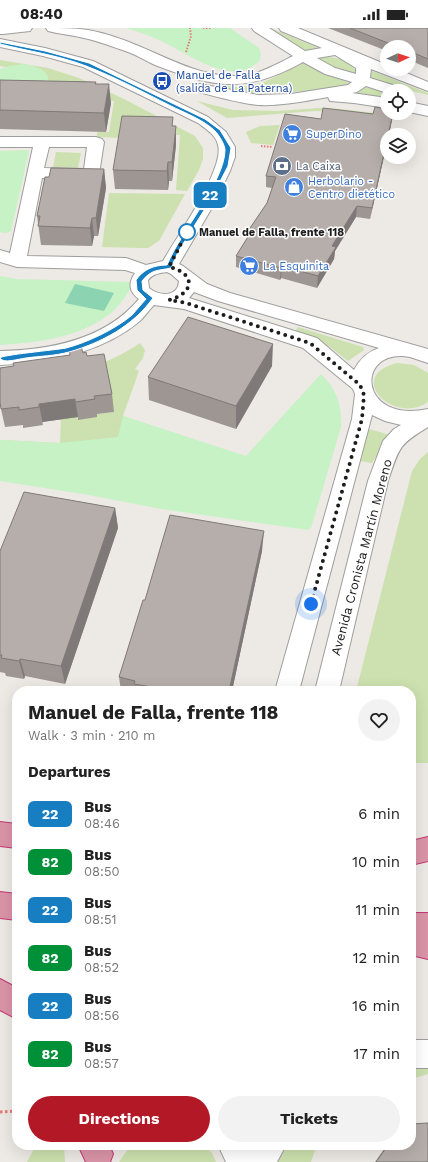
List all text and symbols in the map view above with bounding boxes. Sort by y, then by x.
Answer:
text: 08:40 [20,5,63,23]
north arrow [380,40,416,76]
map controls [380,40,416,164]
place label: Manuel de Falla (salida de La Paterna) [176,69,292,95]
bus stop icon: Manuel de Falla (salida de La Paterna) [151,70,173,92]
button: locate [380,84,416,120]
supermarket icon: SuperDino [281,123,303,145]
place label: SuperDino [306,128,362,141]
button: layers [380,128,416,164]
bank icon: La Caixa [271,155,293,177]
place label: La Caixa [296,160,341,173]
place label: Herbolario - Centro dietético [308,175,395,201]
shop icon: Herbolario - Centro dietético [283,176,305,198]
line badge: 22 [192,182,228,208]
text: 22 [202,187,218,203]
marker: Manuel de Falla, frente 118 [178,223,196,241]
place label: Manuel de Falla, frente 118 [199,226,344,239]
supermarket icon: La Esquinita [238,255,260,277]
place label: La Esquinita [263,260,329,273]
street label: Avenida Cronista Martín Moreno [328,457,395,657]
your location [301,594,321,614]
button: heart [358,699,400,741]
text: Manuel de Falla, frente 118 [28,701,279,724]
text: Walk · 3 min · 210 m [28,728,155,743]
text: Departures [28,763,111,781]
text: Bus [84,798,112,816]
text: 6 min [358,805,400,823]
text: 22 [42,806,58,822]
text: 08:46 [84,816,120,831]
text: Bus [84,846,112,864]
text: 10 min [352,853,400,871]
text: 82 [41,854,59,870]
text: 08:50 [84,864,120,879]
text: Bus [84,894,112,912]
text: 11 min [356,901,400,919]
text: 22 [42,902,58,918]
text: 08:51 [84,912,117,927]
text: Bus [84,942,112,960]
text: 12 min [353,949,400,967]
text: 82 [41,950,59,966]
text: 08:52 [84,960,119,975]
text: Bus [84,990,112,1008]
text: 16 min [352,997,400,1015]
text: 22 [42,998,58,1014]
text: 08:56 [84,1008,119,1023]
text: Bus [84,1038,112,1056]
text: 17 min [353,1045,400,1063]
text: 82 [41,1046,59,1062]
text: 08:57 [84,1056,119,1071]
button: Directions [28,1096,210,1142]
button: Tickets [218,1096,400,1142]

